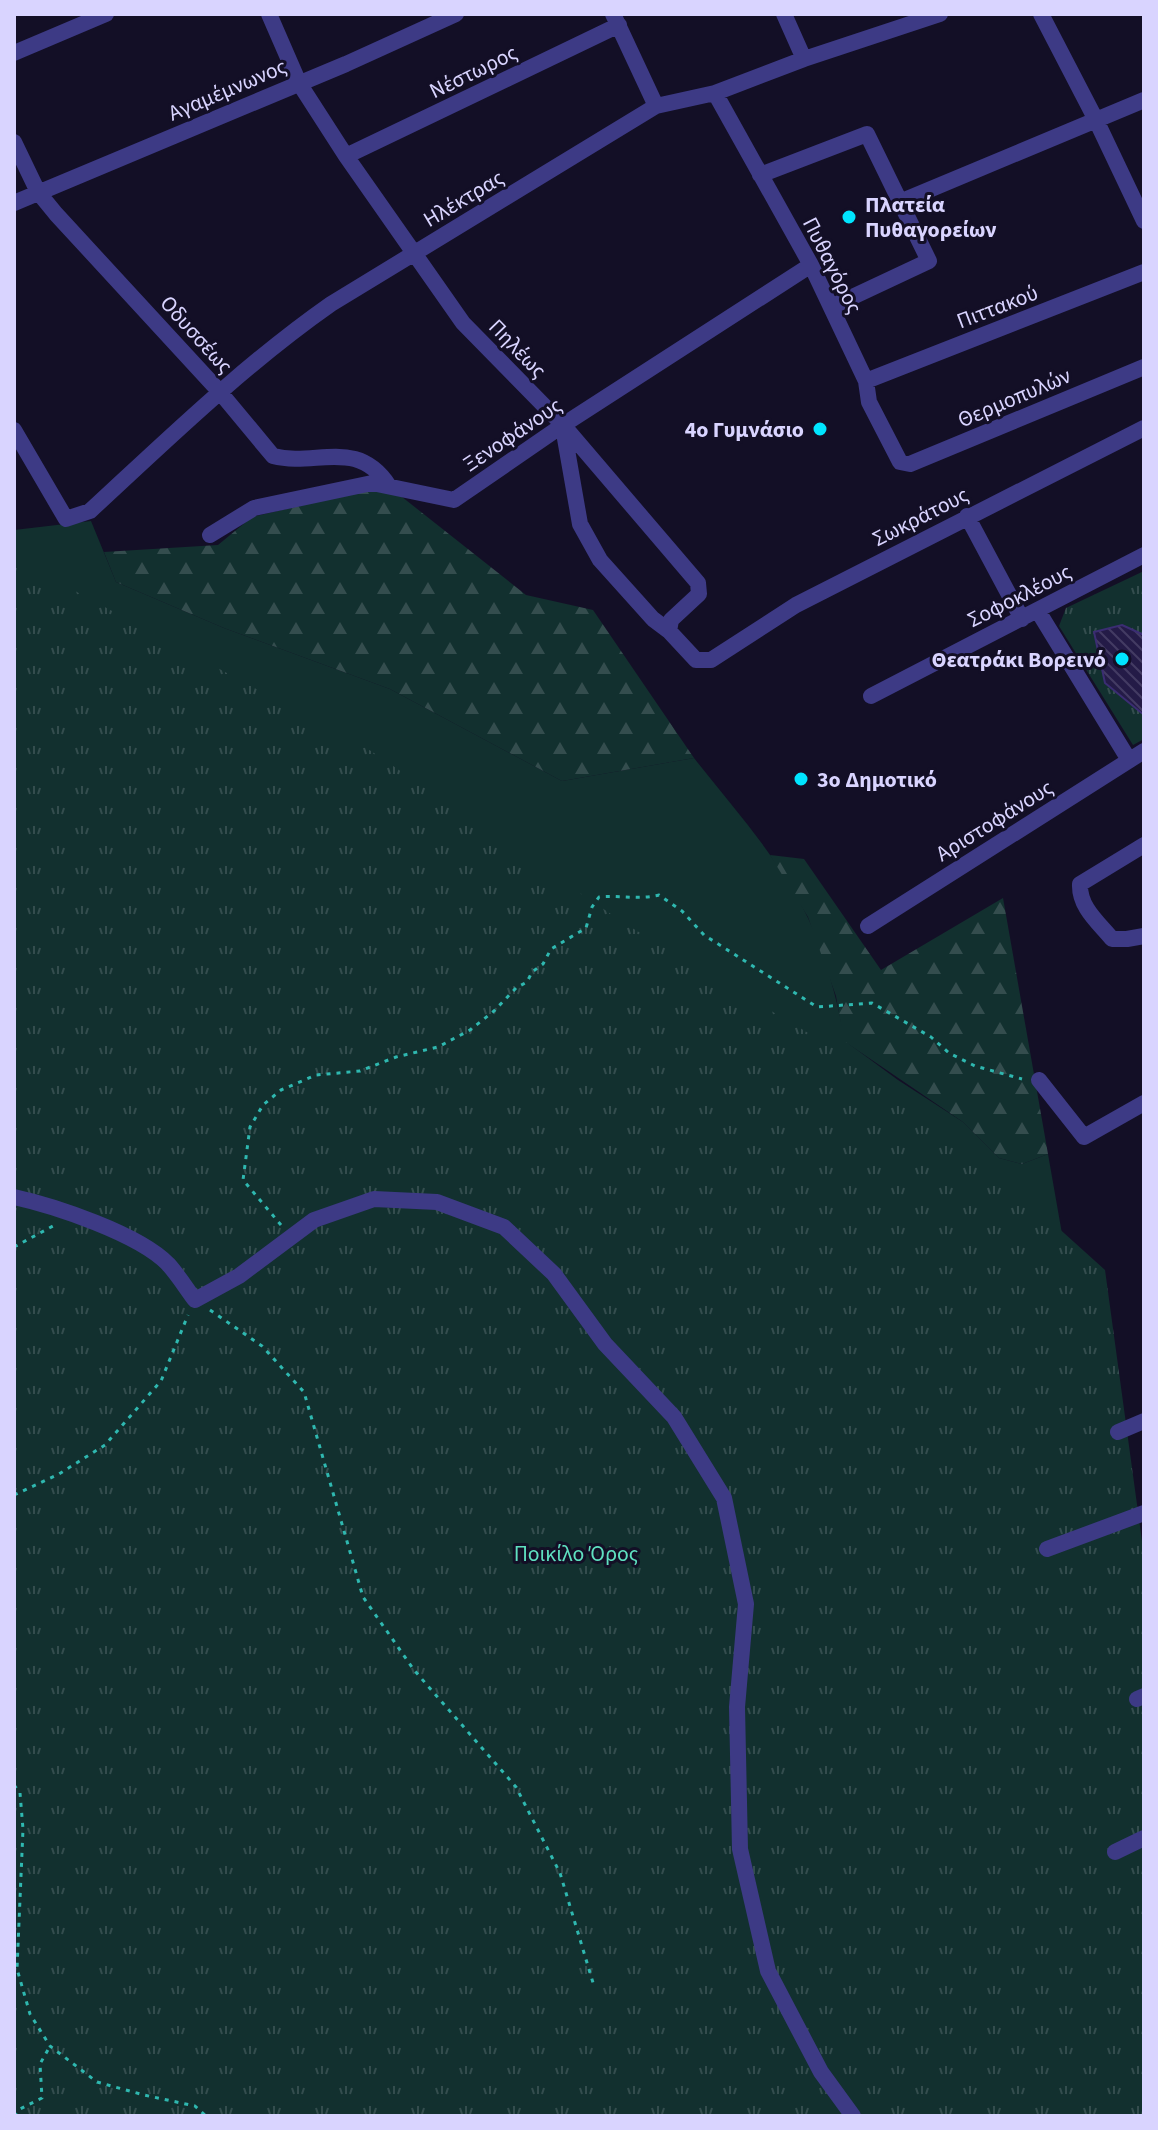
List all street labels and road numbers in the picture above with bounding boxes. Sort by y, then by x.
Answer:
street label: Νέστωρος [424,37,523,107]
street label: Αγαμέμνωνος [163,51,292,129]
street label: Ηλέκτρας [417,162,510,236]
street label: Πυθαγόρος [794,212,870,319]
street label: Πιττακού [952,277,1043,337]
street label: Οδυσσέως [152,288,240,381]
street label: Πηλέως [481,312,554,386]
street label: Θερμοπυλών [953,360,1076,436]
street label: Ξενοφάνους [457,390,568,480]
street label: Σωκράτους [867,479,974,555]
street label: Σοφοκλέους [962,556,1077,636]
street label: Αριστοφάνους [930,772,1059,870]

